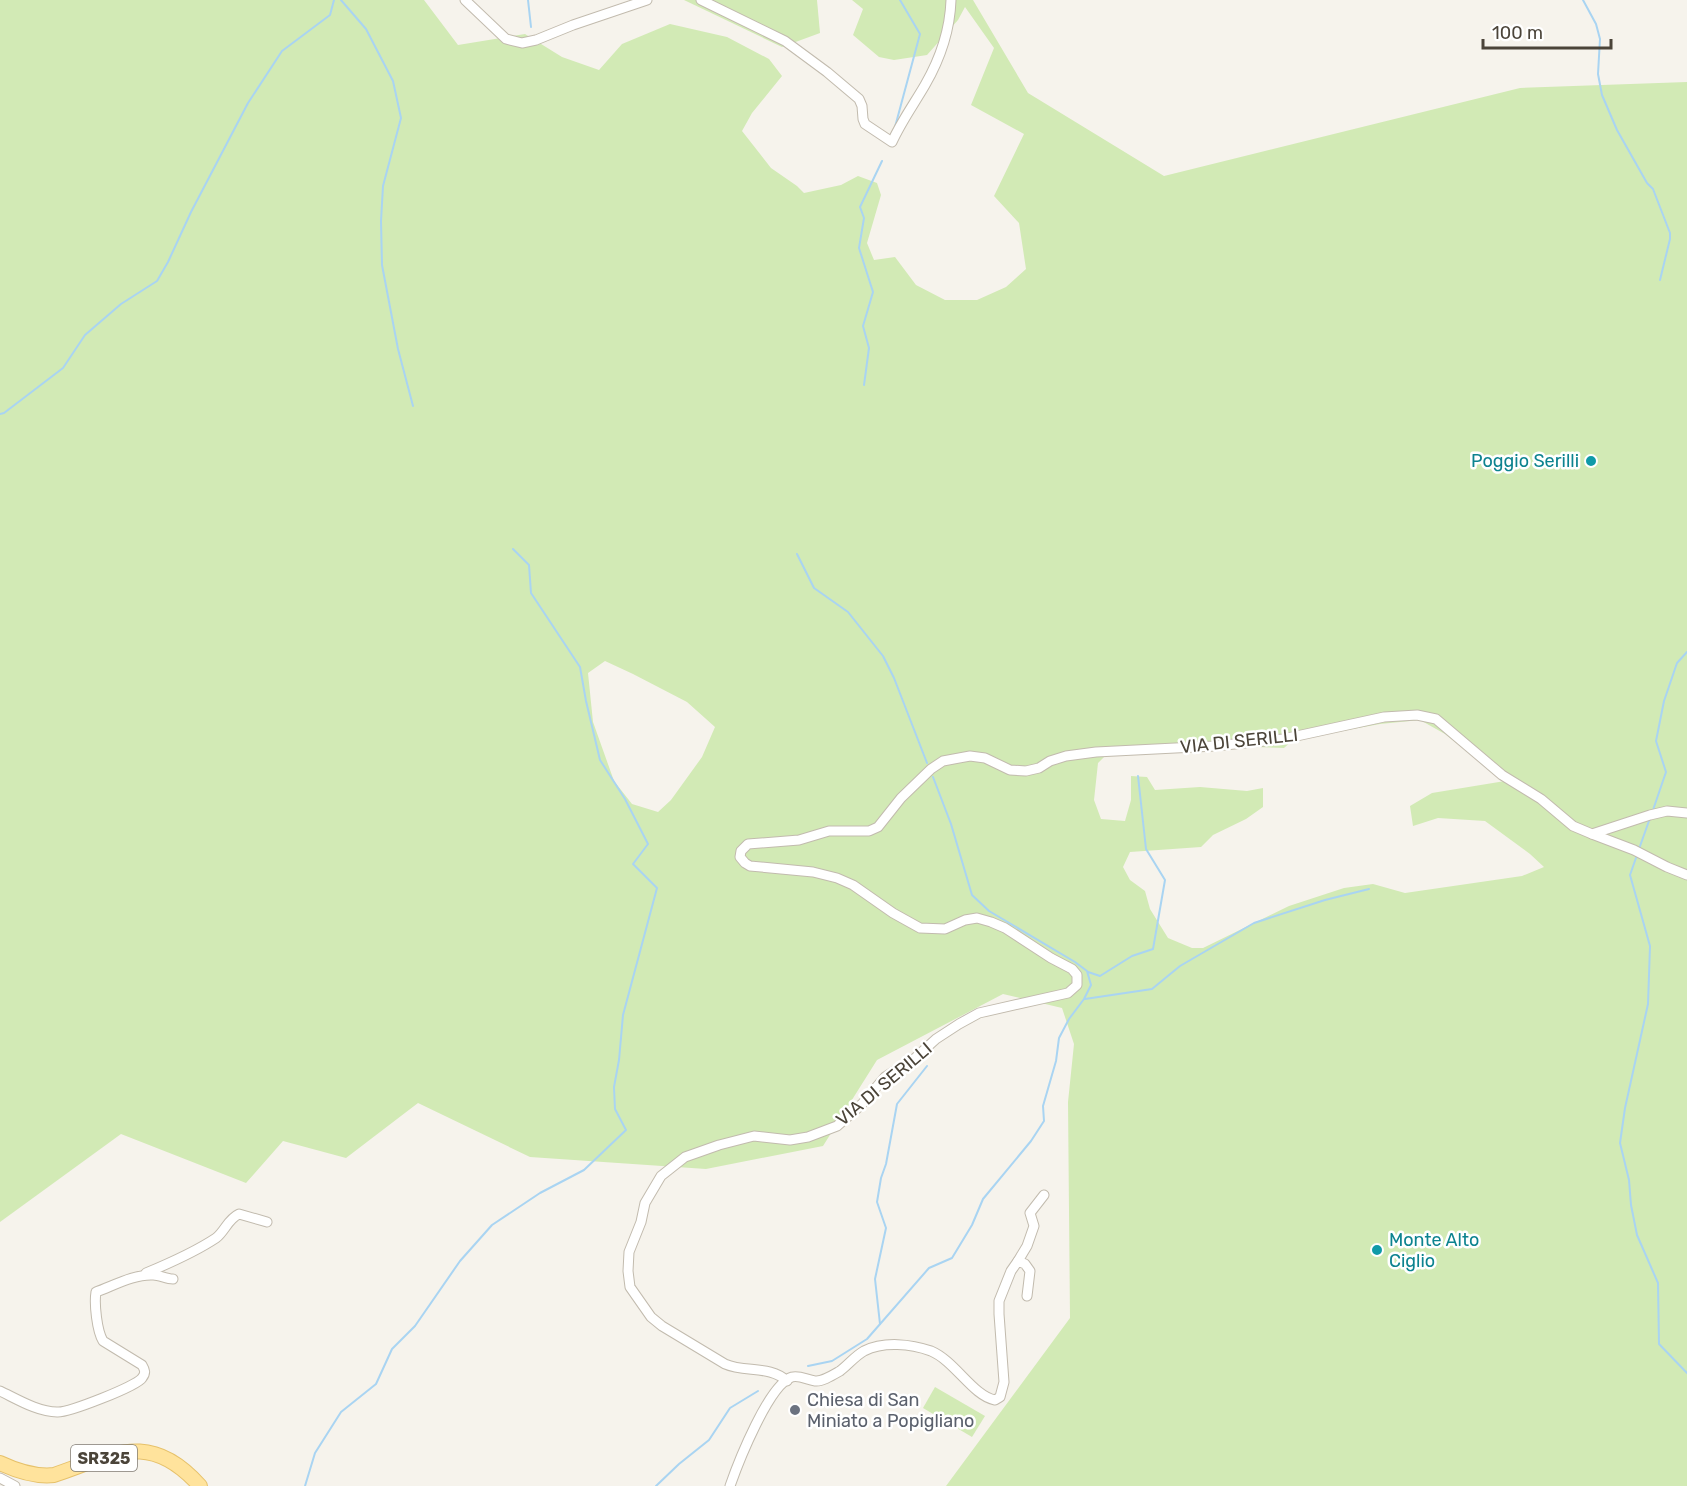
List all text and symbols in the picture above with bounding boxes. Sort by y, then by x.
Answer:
scale bar [1483,12,1610,50]
text: 100 m [1492,22,1543,44]
place label: Poggio Serilli [1471,450,1579,472]
marker: Poggio Serilli [1584,454,1598,468]
street label: VIA DI SERILLI [1179,724,1299,758]
street label: VIA DI SERILLI [832,1038,936,1130]
place label: Monte Alto Ciglio [1389,1229,1479,1272]
marker: Monte Alto Ciglio [1370,1243,1384,1257]
place label: Chiesa di San Miniato a Popigliano [807,1389,974,1432]
marker: Chiesa di San Miniato a Popigliano [788,1403,802,1417]
road number: SR325 [71,1445,137,1471]

